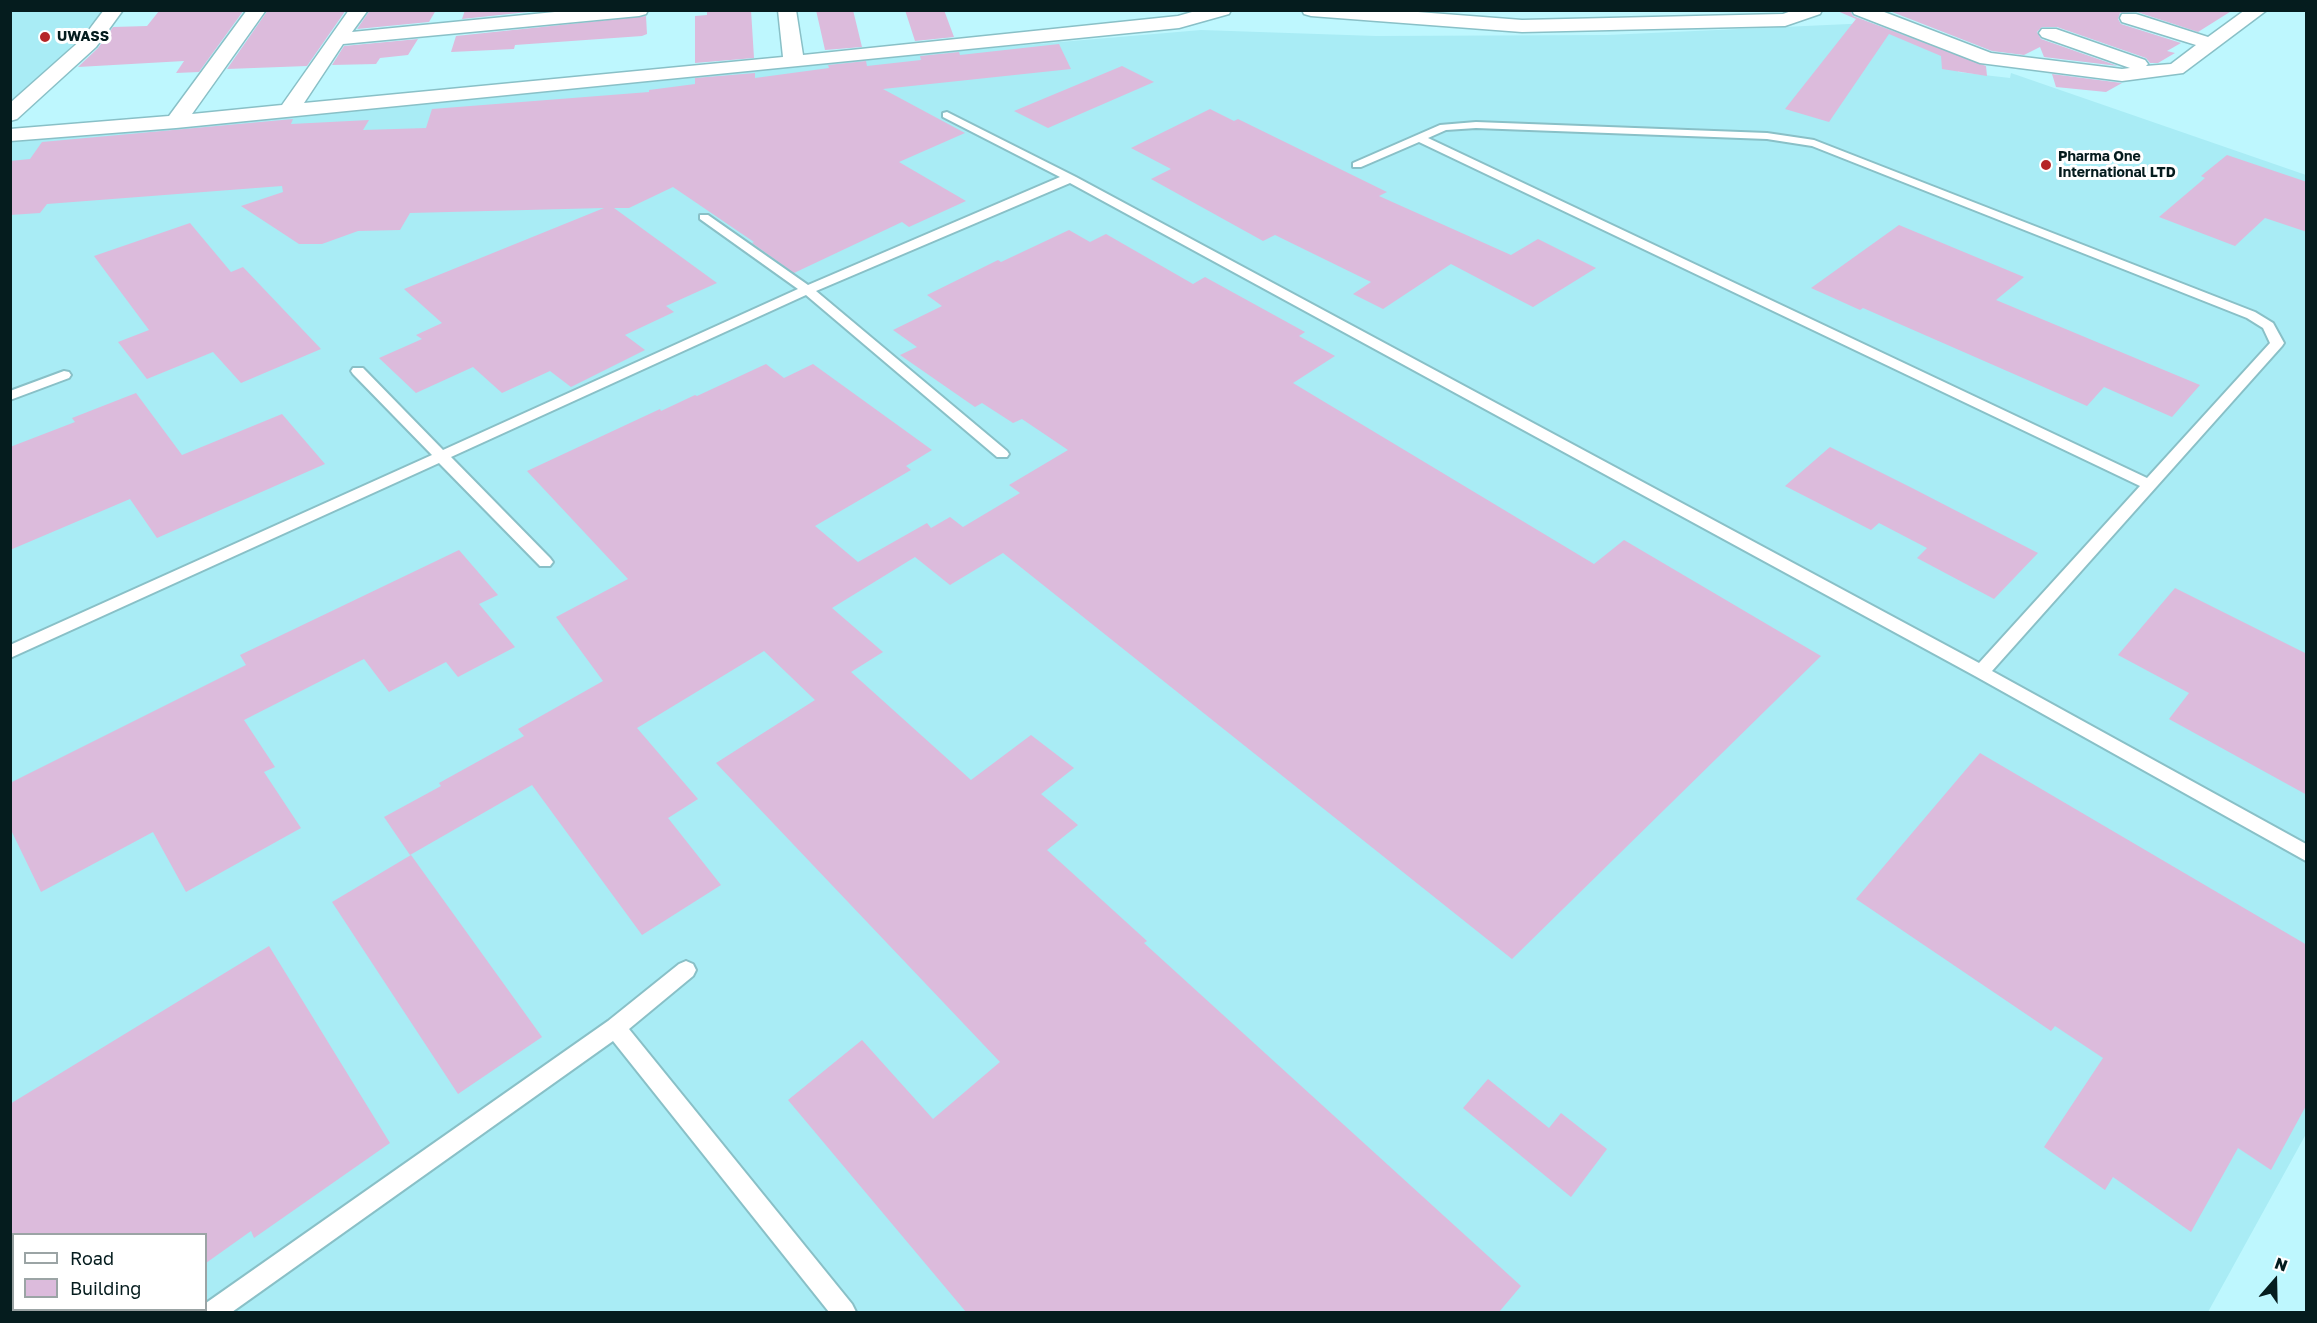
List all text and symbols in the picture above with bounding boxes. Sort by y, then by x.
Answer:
place label: UWASS [57,29,109,45]
marker: UWASS [38,30,52,44]
place label: Pharma One International LTD [2058,149,2176,182]
marker: Pharma One International LTD [2039,158,2053,172]
legend [12,1233,207,1311]
text: Road [70,1247,114,1269]
north arrow [2245,1251,2305,1311]
text: N [2272,1253,2290,1276]
text: Building [70,1277,141,1299]

